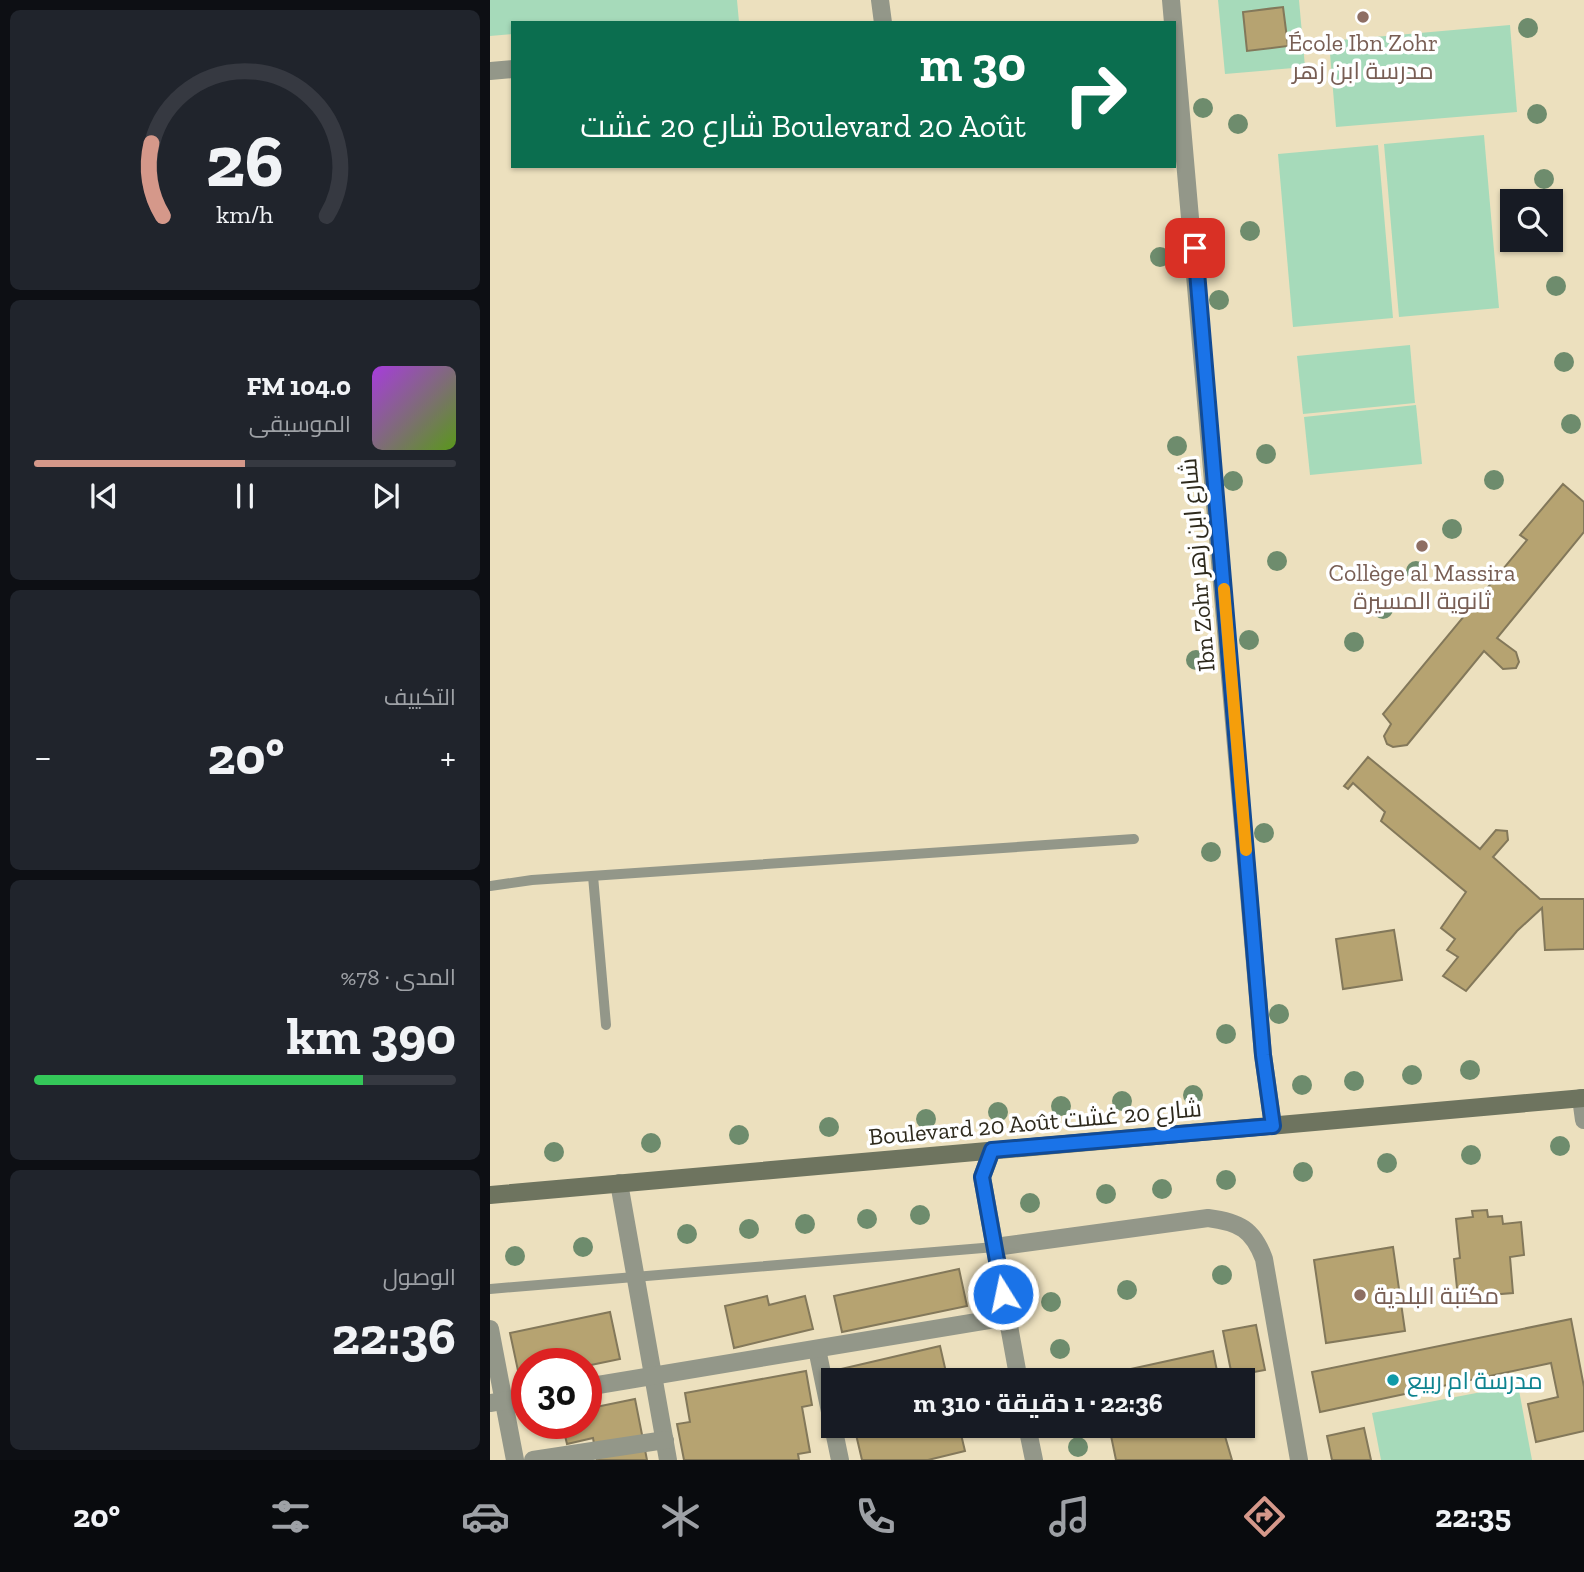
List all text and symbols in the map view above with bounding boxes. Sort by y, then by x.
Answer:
marker: École Ibn Zohr مدرسة ابن زهر [1355,9,1371,25]
place label: École Ibn Zohr مدرسة ابن زهر [1288,28,1438,85]
text: 30 m [920,35,1026,94]
icon: right [1050,49,1141,140]
text: Boulevard 20 Août شارع 20 غشت [580,107,1026,145]
text: 26 [206,117,284,205]
map controls [1500,189,1563,252]
button: search [1500,189,1563,252]
text: km/h [216,199,274,229]
pin [1165,218,1225,278]
icon: arrive [1176,229,1214,267]
text: 104.0 FM [247,370,351,402]
text: الموسيقى [249,410,351,438]
street label: Ibn Zohr شارع ابن زهر [1173,457,1223,673]
icon: previous [85,477,123,515]
icon: pause [226,477,264,515]
icon: next [367,477,405,515]
marker: Collège al Massira ثانوية المسيرة [1414,538,1430,554]
place label: Collège al Massira ثانوية المسيرة [1328,558,1516,615]
text: التكييف [384,683,456,711]
text: 20° [208,725,284,787]
text: − [34,734,52,780]
text: + [440,734,456,780]
text: المدى · 78% [341,963,456,991]
text: 390 km [286,1005,456,1067]
street label: Boulevard 20 Août شارع 20 غشت [867,1093,1203,1153]
position arrow [966,1257,1040,1331]
text: الوصول [383,1263,456,1291]
place label: مكتبة البلدية [1374,1281,1499,1310]
marker: مكتبة البلدية [1352,1287,1368,1303]
text: 22:36 [332,1305,456,1367]
speed limit sign: 30 [511,1348,602,1439]
place label: مدرسة ام ربيع [1407,1366,1543,1397]
marker: مدرسة ام ربيع [1385,1372,1401,1388]
text: 22:36 · 1 دقيقة · 310 m [913,1387,1163,1419]
icon: filters [266,1492,315,1541]
icon: car [461,1492,510,1541]
icon: climate [656,1492,705,1541]
icon: phone [851,1492,900,1541]
icon: music [1045,1492,1094,1541]
icon: directions [1240,1492,1289,1541]
text: 20° [73,1497,120,1535]
text: 22:35 [1435,1497,1511,1535]

